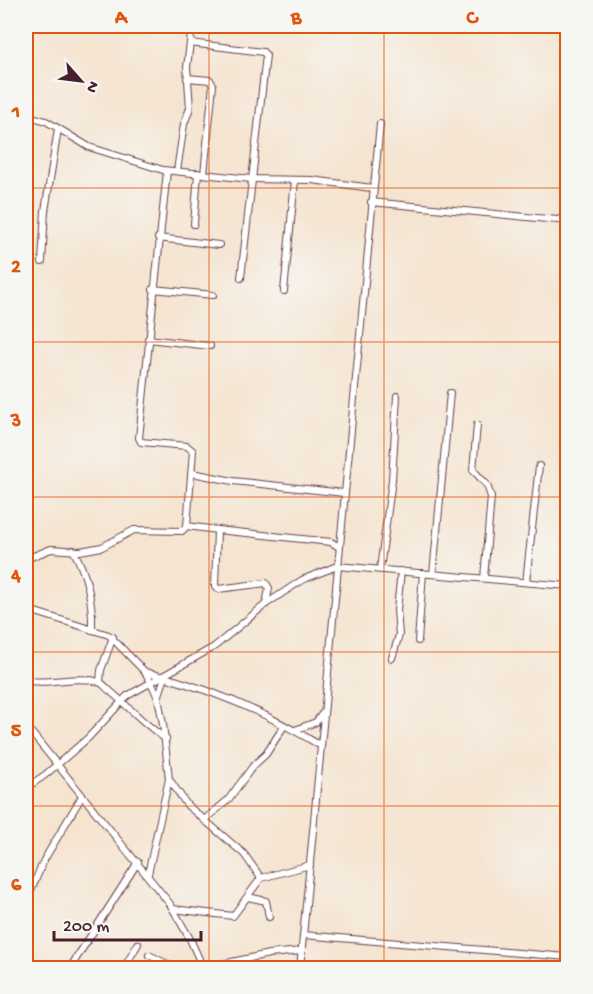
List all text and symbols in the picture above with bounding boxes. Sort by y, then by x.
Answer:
text: A [114,8,129,31]
text: B [290,8,302,31]
text: C [466,8,480,31]
north arrow [51,51,111,111]
text: N [80,77,102,96]
text: 1 [11,102,20,125]
text: 2 [11,257,21,280]
text: 3 [10,411,21,434]
text: 4 [10,566,21,589]
text: 5 [11,721,22,744]
text: 6 [11,875,22,898]
scale bar [54,904,201,942]
text: 200 m [63,917,110,938]

